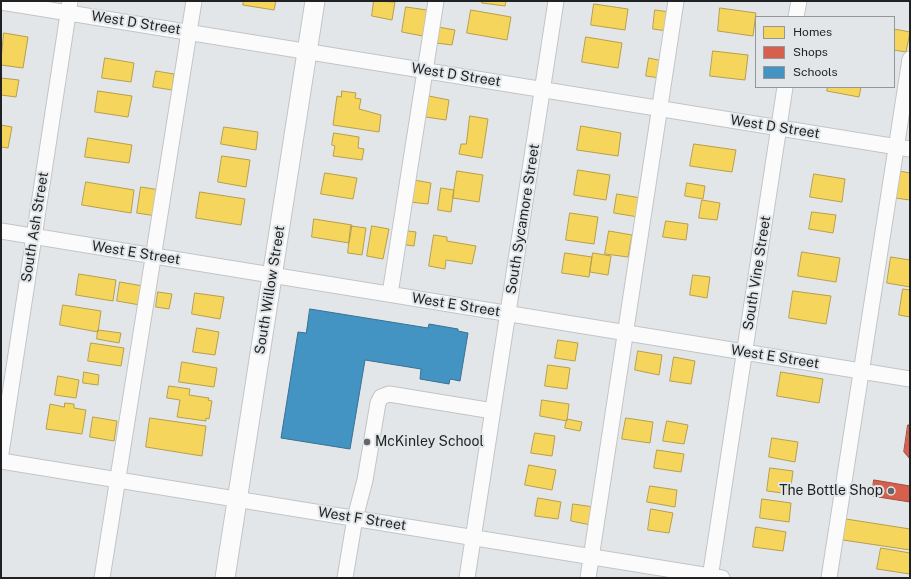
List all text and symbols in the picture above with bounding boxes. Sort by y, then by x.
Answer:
street label: West D Street [90,8,182,38]
legend [755,16,895,88]
text: Homes [793,25,832,39]
text: Shops [793,45,828,59]
street label: West D Street [410,60,502,90]
text: Schools [793,65,838,79]
street label: West D Street [729,112,821,142]
street label: South Sycamore Street [503,143,543,295]
street label: South Ash Street [18,171,52,283]
street label: South Vine Street [740,215,774,331]
street label: South Willow Street [252,224,288,356]
street label: West E Street [91,238,181,268]
street label: West E Street [411,290,501,320]
street label: West E Street [730,342,820,372]
place label: McKinley School [375,434,484,450]
marker: McKinley School [362,437,372,447]
place label: The Bottle Shop [779,483,883,499]
marker: The Bottle Shop [886,486,896,496]
street label: West F Street [317,504,407,534]

